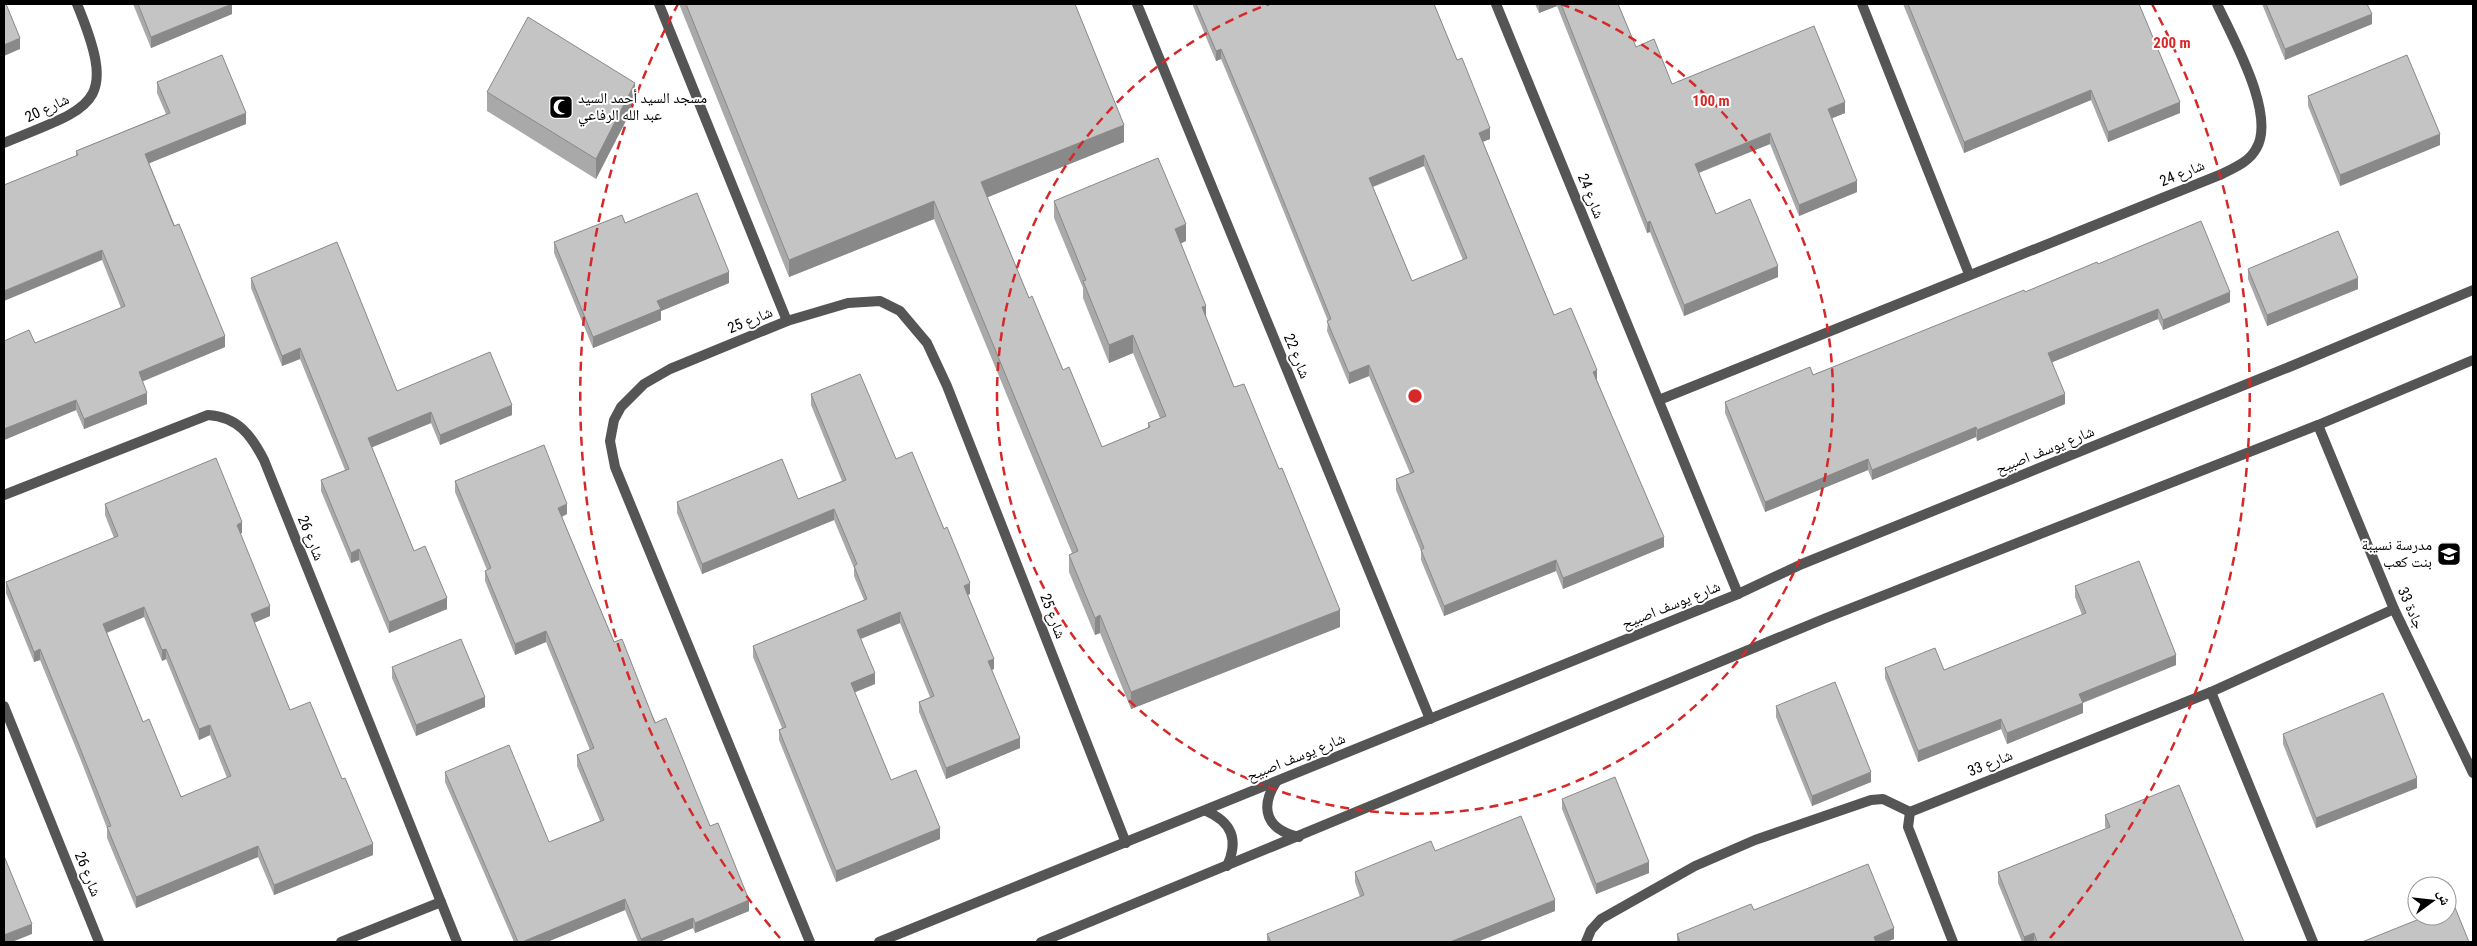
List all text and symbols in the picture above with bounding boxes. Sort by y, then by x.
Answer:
text: 200 m [2153,34,2191,52]
place label: مسجد السيد أحمد السيد عبد الله الرفاعي [578,89,707,127]
street label: شارع 20 [22,90,73,127]
text: 100 m [1692,92,1730,110]
mosque icon: مسجد السيد أحمد السيد عبد الله الرفاعي [548,94,574,120]
street label: شارع 24 [2157,156,2208,191]
street label: شارع 24 [1573,171,1608,222]
street label: شارع 25 [725,303,776,338]
street label: شارع 22 [1279,331,1314,382]
centre of rings [1406,387,1424,405]
street label: شارع يوسف اصبيح [1993,422,2097,479]
street label: شارع 26 [293,513,328,564]
place label: مدرسة نسيبة بنت كعب [2362,536,2432,571]
school or university icon: مدرسة نسيبة بنت كعب [2436,541,2462,567]
street label: شارع يوسف اصبيح [1619,577,1723,634]
street label: جادة 33 [2394,584,2428,632]
street label: شارع 25 [1035,591,1070,642]
street label: شارع يوسف اصبيح [1244,729,1348,786]
street label: شارع 33 [1965,746,2016,781]
street label: شارع 26 [70,849,105,900]
north arrow [2407,876,2457,926]
text: ش [2434,888,2454,907]

